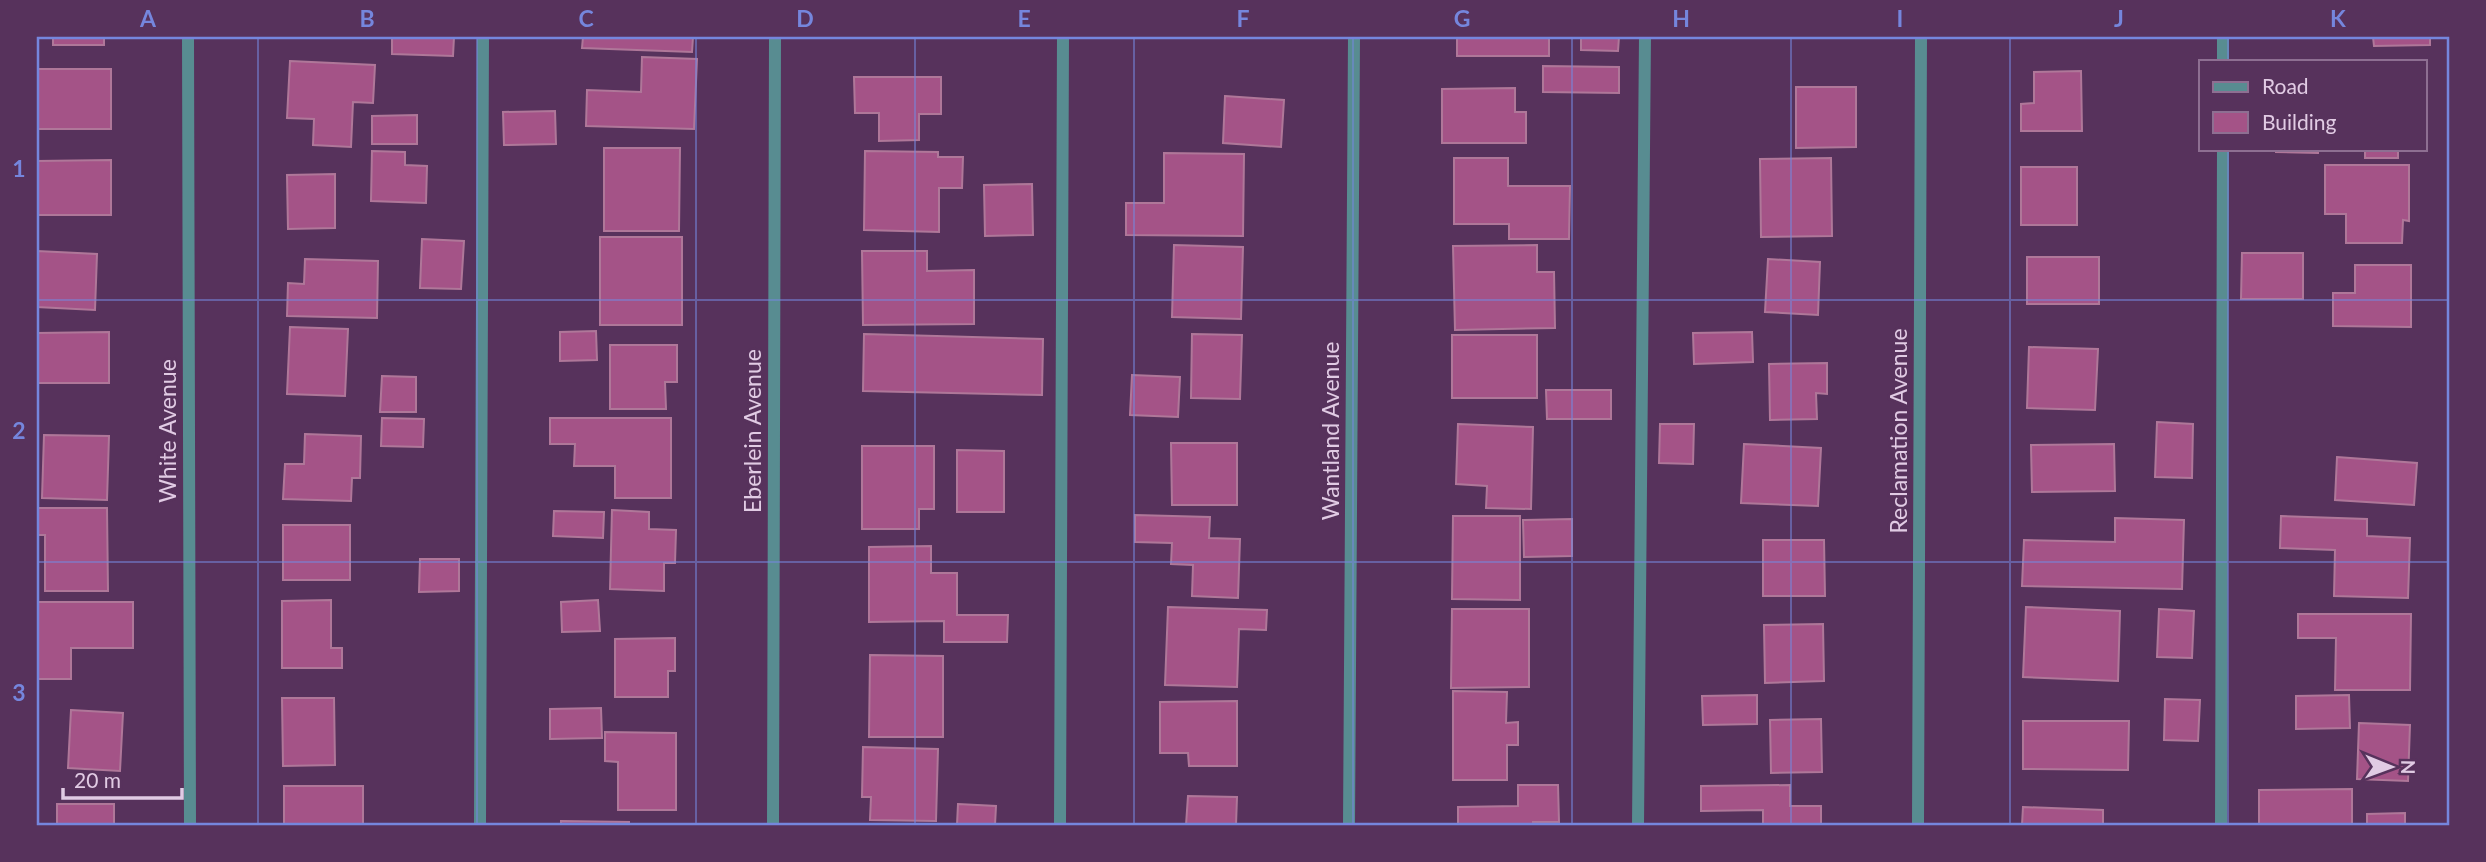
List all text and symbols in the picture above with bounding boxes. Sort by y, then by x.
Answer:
text: A [139,4,157,32]
text: B [359,4,375,32]
text: C [578,4,594,32]
text: D [796,4,814,32]
text: E [1017,4,1031,32]
text: F [1236,4,1250,32]
text: G [1454,4,1470,32]
text: H [1672,4,1690,32]
text: I [1897,4,1903,32]
text: J [2114,4,2124,32]
text: K [2330,4,2346,32]
legend [2199,60,2426,150]
text: Road [2262,73,2309,98]
text: Building [2262,109,2337,134]
text: 1 [12,154,26,182]
street label: Reclamation Avenue [1884,328,1912,534]
street label: Wantland Avenue [1316,342,1344,520]
street label: Eberlein Avenue [738,349,766,513]
street label: White Avenue [153,359,181,503]
text: 2 [12,416,26,444]
text: 3 [12,678,26,706]
north arrow [2356,732,2426,802]
scale bar [63,757,182,801]
text: N [2397,760,2420,775]
text: 20 m [74,767,121,792]

